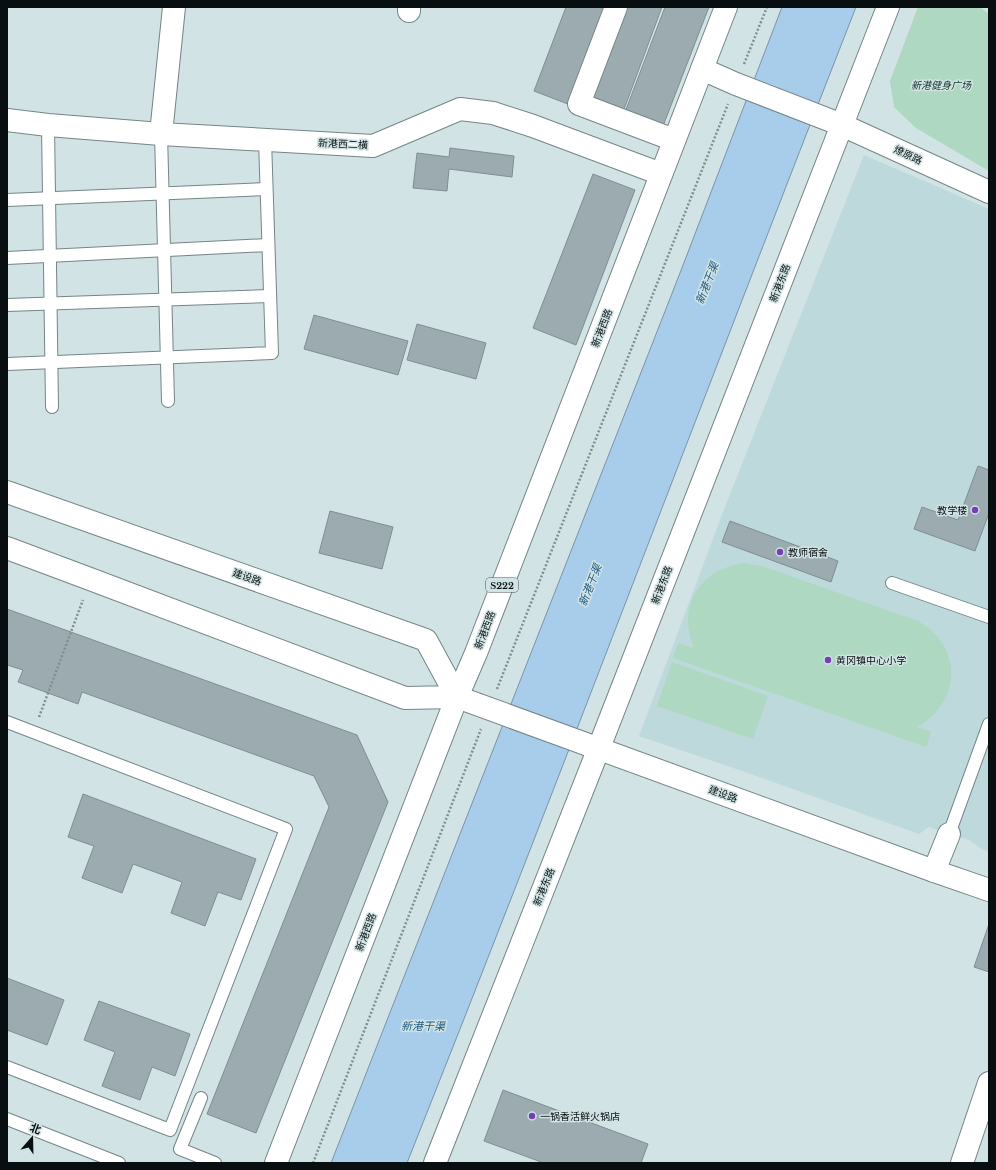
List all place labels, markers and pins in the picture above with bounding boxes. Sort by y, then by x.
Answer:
place label: 教学楼 [937,504,967,517]
marker: 教学楼 [970,505,980,515]
place label: 教师宿舍 [788,546,828,559]
marker: 教师宿舍 [775,547,785,557]
place label: 黄冈镇中心小学 [836,654,906,667]
marker: 黄冈镇中心小学 [823,655,833,665]
place label: 一锅香活鲜火锅店 [540,1110,620,1123]
marker: 一锅香活鲜火锅店 [527,1111,537,1121]

